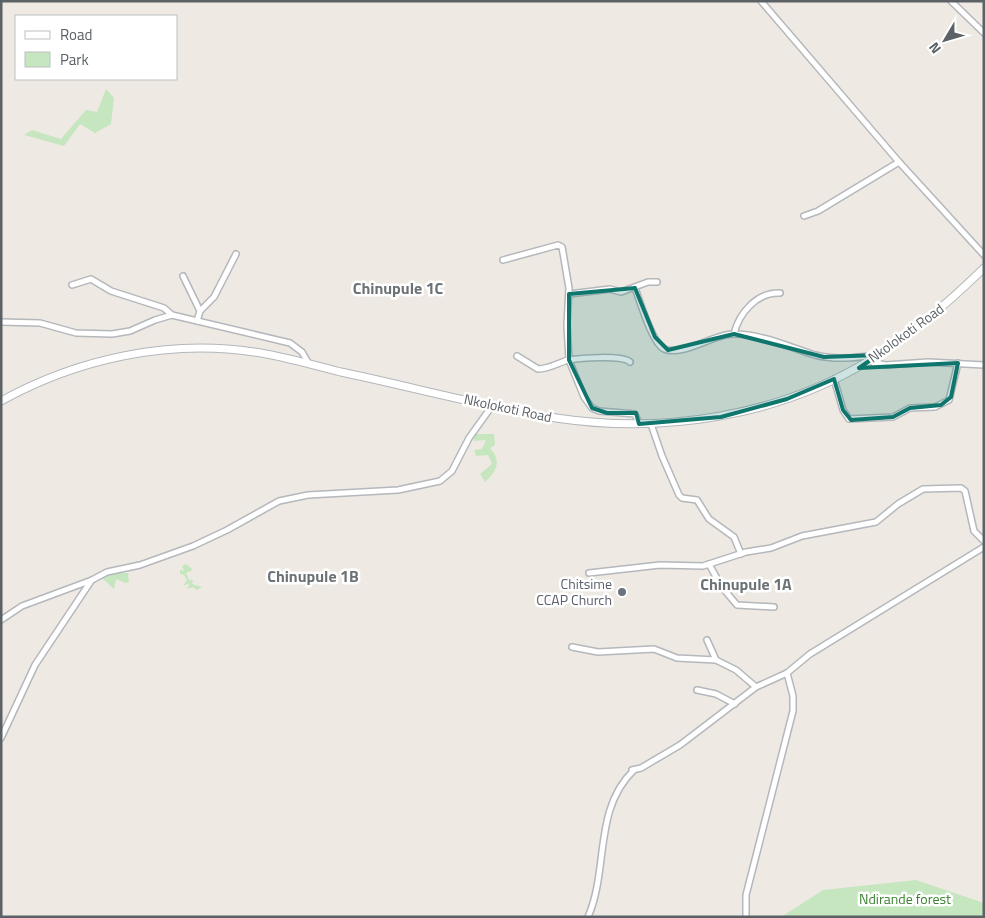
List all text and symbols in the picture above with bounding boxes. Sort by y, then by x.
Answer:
legend [15,15,178,80]
north arrow [920,15,970,65]
text: Road [60,23,92,46]
text: N [923,38,946,59]
text: Park [60,48,89,71]
district label: Chinupule 1C [353,276,444,300]
street label: Nkolokoti Road [863,298,948,367]
street label: Nkolokoti Road [462,388,554,427]
district label: Chinupule 1B [267,564,359,588]
district label: Chinupule 1A [700,572,792,596]
place label: Chitsime CCAP Church [536,573,612,610]
marker: Chitsime CCAP Church [616,586,628,598]
park label: Ndirande forest [859,888,951,909]

